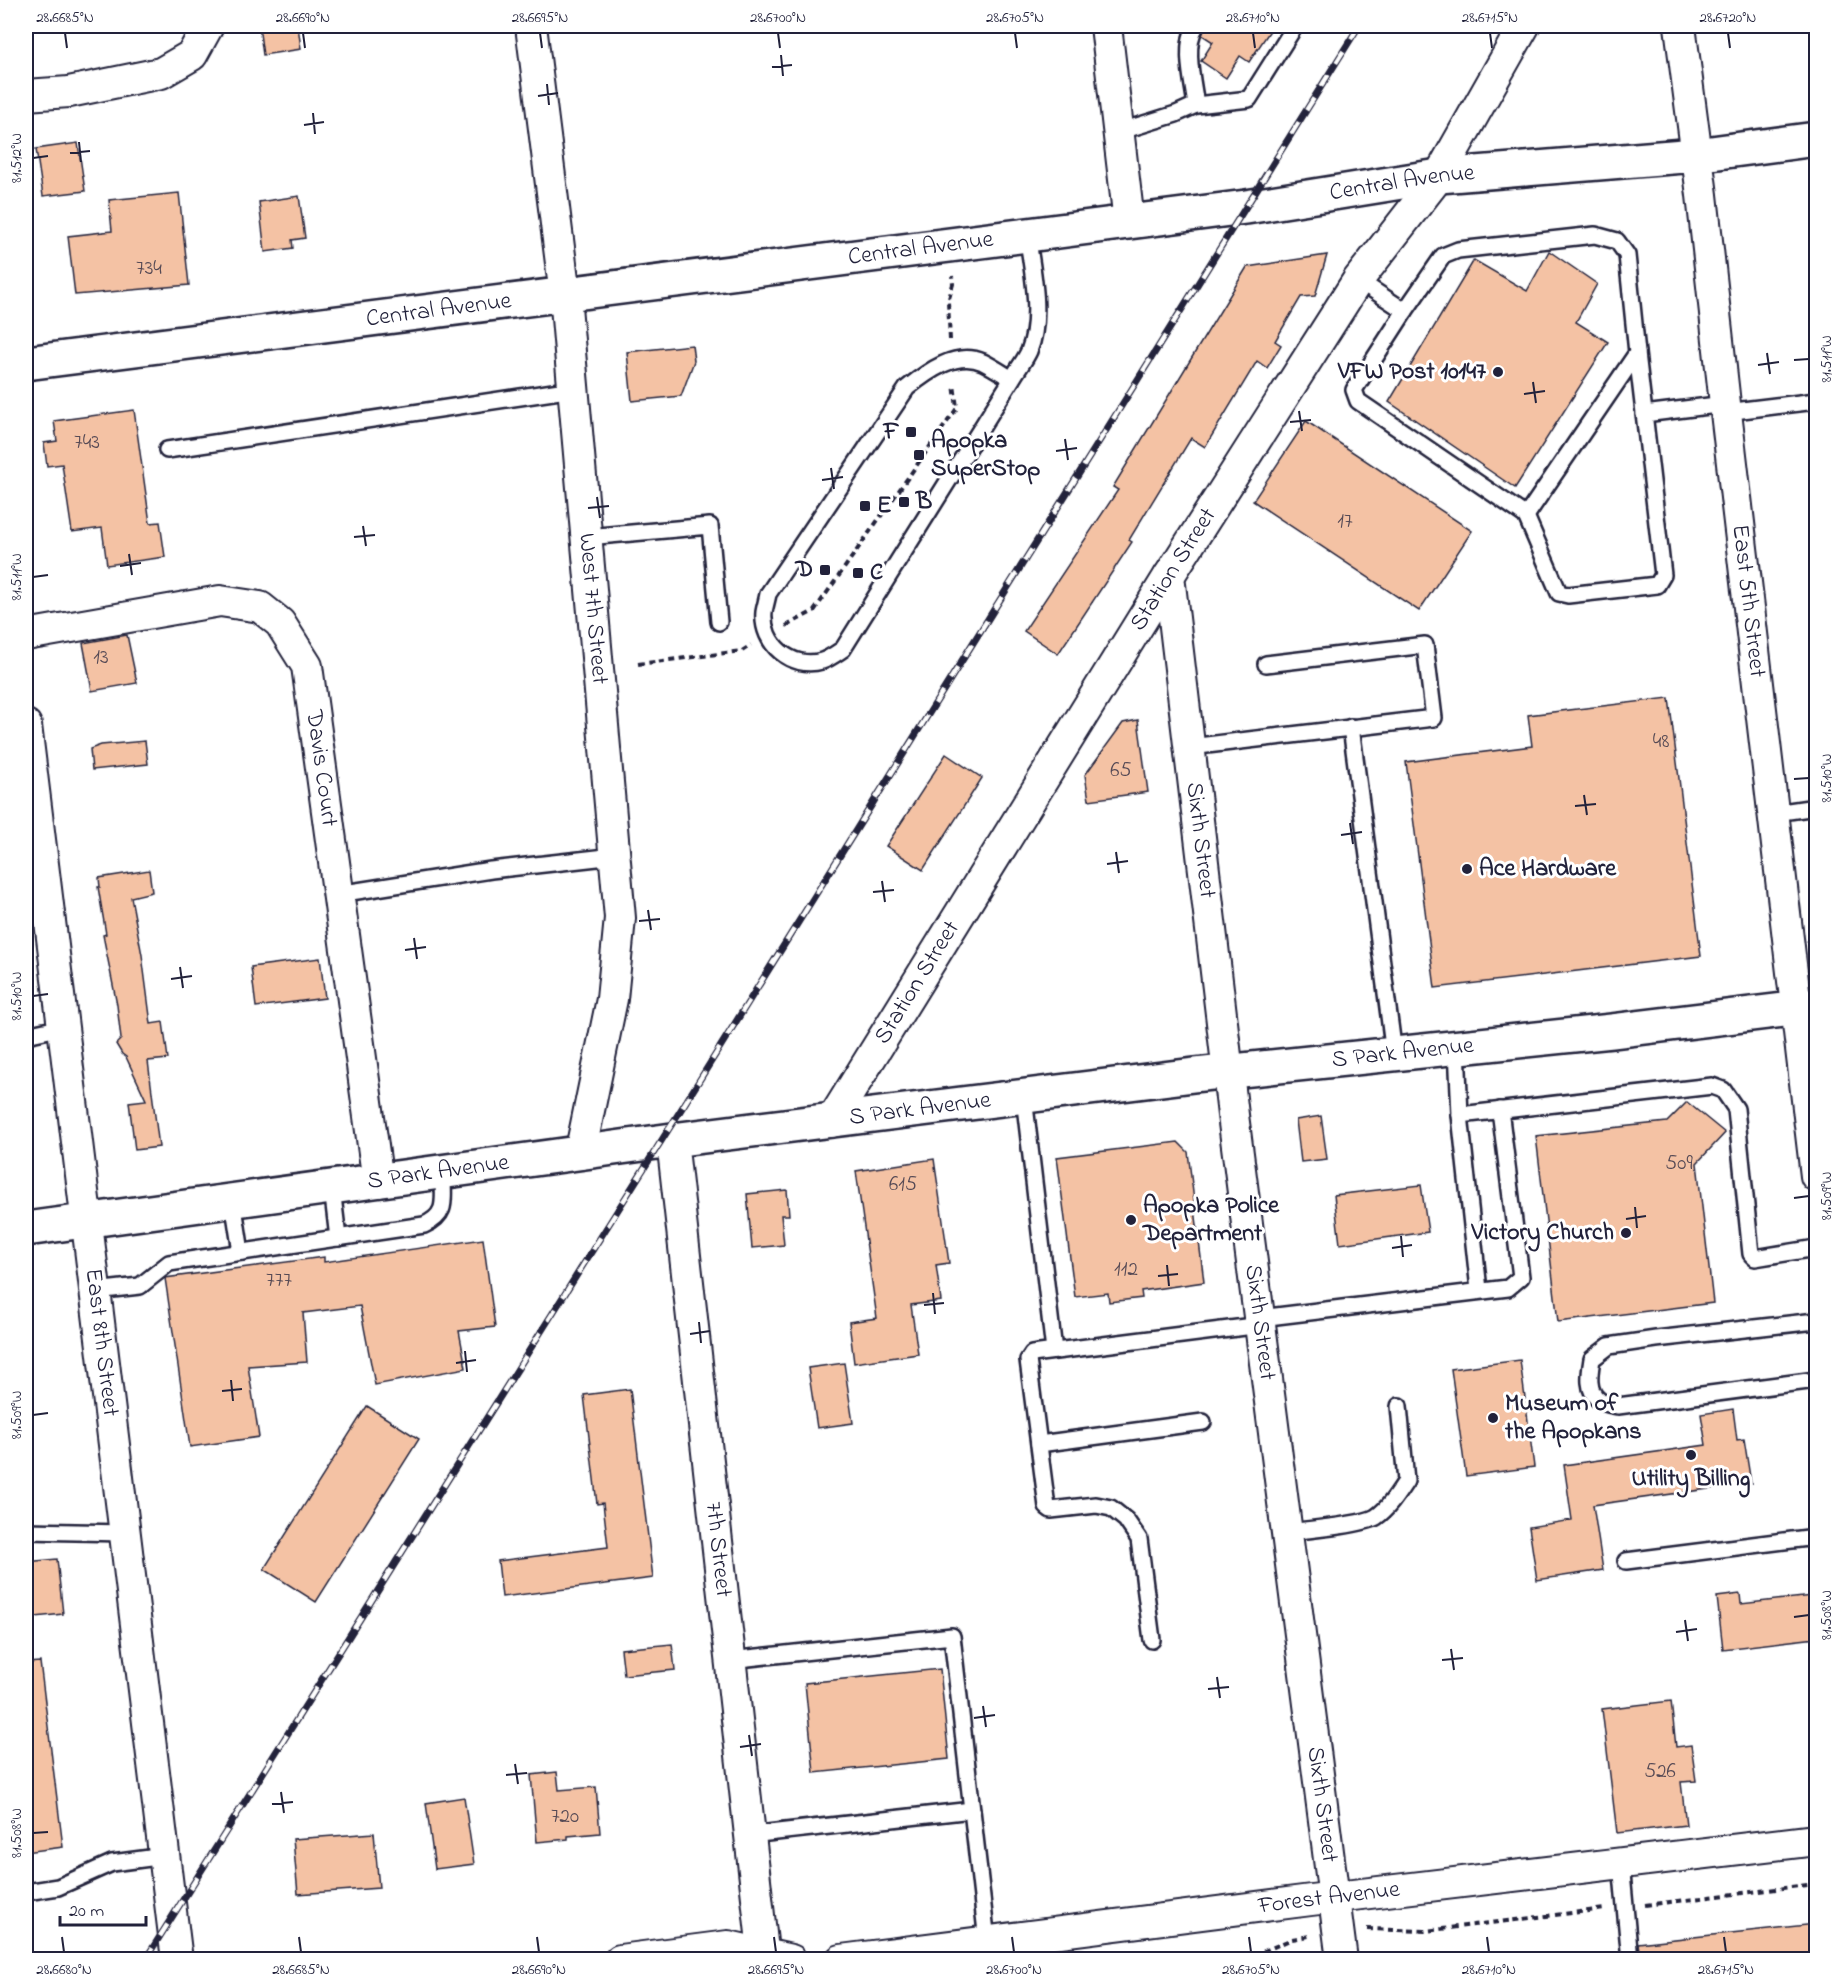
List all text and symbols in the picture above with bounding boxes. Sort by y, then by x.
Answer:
text: 28.6685°N [36,7,94,29]
text: 28.6690°N [276,7,330,29]
text: 28.6695°N [512,7,568,29]
text: 28.6700°N [750,7,806,29]
text: 28.6705°N [986,7,1044,29]
text: 28.6710°N [1226,7,1280,29]
text: 28.6715°N [1462,7,1518,29]
text: 28.6720°N [1699,7,1757,29]
text: 81.512°W [6,133,28,183]
street label: Central Avenue [1327,156,1476,211]
street label: Central Avenue [846,222,996,275]
house number: 734 [136,254,162,284]
street label: Central Avenue [364,284,514,337]
text: 81.511°W [1816,335,1838,383]
place label: VFW Post 10147 [1337,355,1487,390]
marker: VFW Post 10147 [1491,365,1505,379]
place label: F [882,415,899,450]
place label: Apopka SuperStop [931,424,1040,487]
marker: F [904,425,918,439]
house number: 743 [74,428,100,458]
marker: Apopka SuperStop [912,448,926,462]
place label: B [915,485,932,520]
place label: E [877,489,892,524]
marker: B [897,495,911,509]
marker: E [858,499,872,513]
street label: Station Street [1121,501,1226,638]
house number: 17 [1337,507,1353,537]
street label: East 5th Street [1722,523,1775,679]
street label: West 7th Street [569,532,617,686]
text: 81.511°W [6,553,28,601]
place label: D [794,553,813,588]
place label: C [870,556,883,591]
marker: D [818,563,832,577]
marker: C [851,566,865,580]
house number: 13 [93,643,109,673]
street label: Davis Court [296,707,346,829]
house number: 48 [1653,727,1669,757]
text: 81.510°W [1816,754,1838,802]
house number: 65 [1110,756,1132,786]
street label: Sixth Street [1176,780,1225,900]
place label: Ace Hardware [1479,852,1617,887]
marker: Ace Hardware [1460,862,1474,876]
street label: Station Street [866,914,969,1051]
text: 81.510°W [6,972,28,1020]
street label: S Park Avenue [1330,1028,1476,1078]
street label: S Park Avenue [847,1083,993,1135]
street label: S Park Avenue [365,1145,511,1199]
house number: 509 [1665,1149,1693,1179]
house number: 615 [889,1170,917,1200]
text: 81.509°W [1816,1172,1838,1220]
place label: Apopka Police Department [1142,1189,1280,1252]
marker: Apopka Police Department [1124,1213,1138,1227]
place label: Victory Church [1470,1216,1614,1252]
marker: Victory Church [1619,1226,1633,1240]
house number: 112 [1114,1255,1138,1285]
street label: Sixth Street [1235,1262,1285,1383]
street label: East 8th Street [75,1266,128,1418]
house number: 777 [266,1266,292,1296]
place label: Museum of the Apopkans [1504,1387,1641,1450]
text: 81.509°W [6,1391,28,1439]
marker: Museum of the Apopkans [1486,1411,1500,1425]
marker: Utility Billing [1684,1448,1698,1462]
place label: Utility Billing [1632,1462,1751,1498]
street label: 7th Street [695,1500,741,1599]
text: 81.508°W [1816,1590,1838,1640]
street label: Sixth Street [1297,1744,1347,1865]
house number: 526 [1644,1757,1676,1787]
house number: 720 [551,1802,579,1832]
text: 81.508°W [6,1808,28,1858]
street label: Forest Avenue [1255,1872,1402,1924]
scale bar [60,1889,146,1927]
text: 20 m [69,1899,104,1925]
text: 28.6680°N [36,1959,92,1981]
text: 28.6685°N [272,1959,330,1981]
text: 28.6690°N [512,1959,566,1981]
text: 28.6695°N [748,1959,804,1981]
text: 28.6700°N [986,1959,1042,1981]
text: 28.6705°N [1222,1959,1280,1981]
text: 28.6710°N [1462,1959,1516,1981]
text: 28.6715°N [1698,1959,1754,1981]

